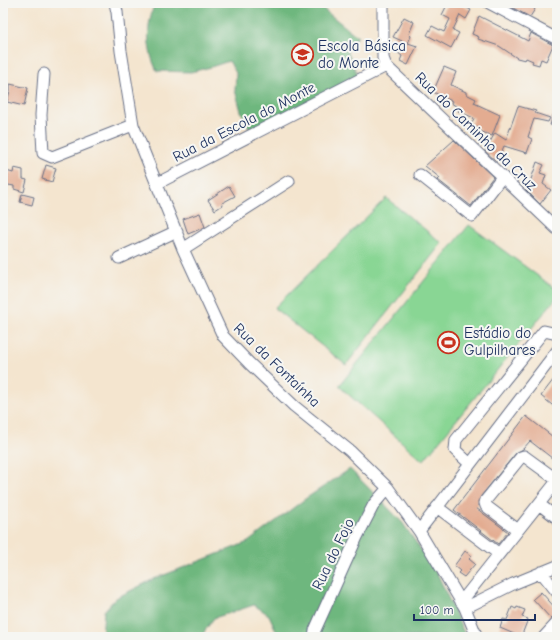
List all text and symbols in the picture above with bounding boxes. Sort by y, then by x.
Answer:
place label: Escola Básica do Monte [318,37,406,72]
school or university icon: Escola Básica do Monte [289,42,315,68]
street label: Rua do Caminho da Cruz [411,68,541,194]
street label: Rua da Escola do Monte [170,78,319,166]
street label: Rua da Fontaínha [230,319,324,411]
place label: Estádio do Gulpilhares [464,324,536,359]
sports icon: Estádio do Gulpilhares [435,329,461,355]
street label: Rua do Fojo [308,515,358,593]
scale bar [414,596,535,622]
text: 100 m [420,603,453,617]

